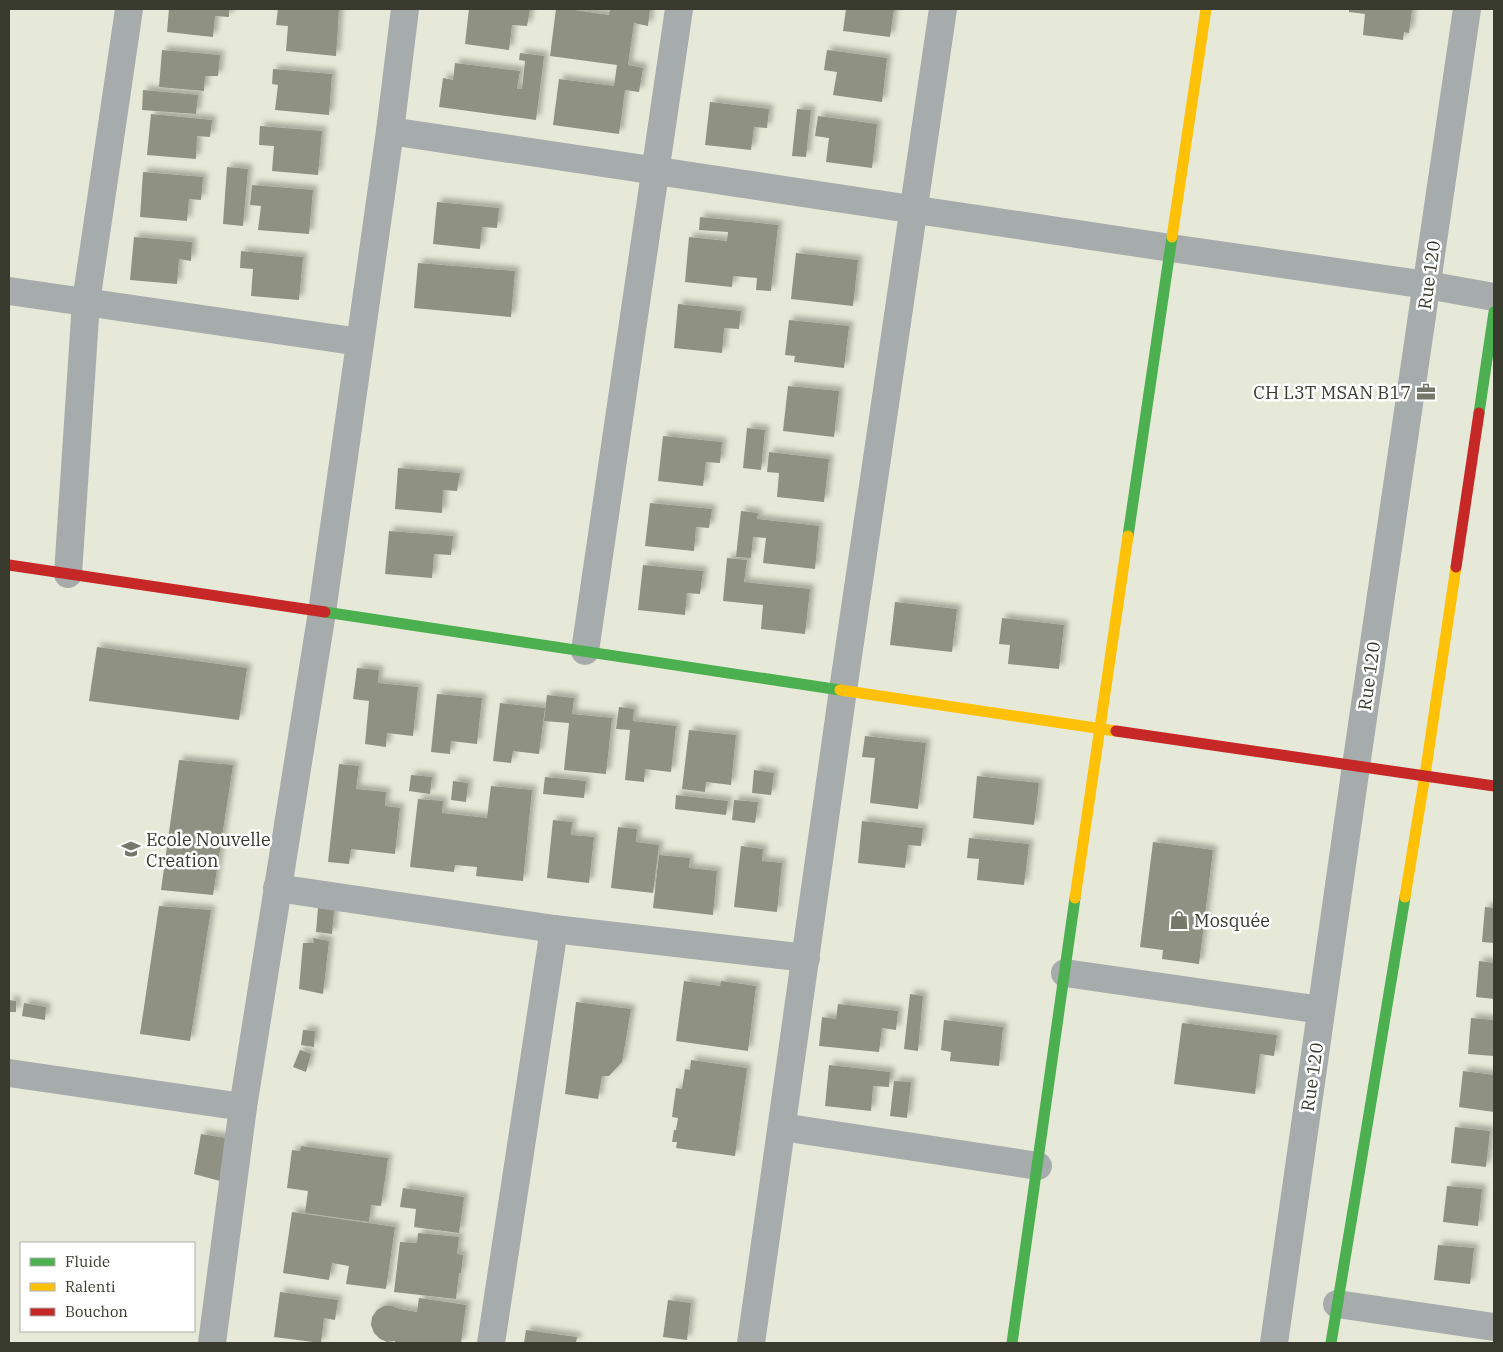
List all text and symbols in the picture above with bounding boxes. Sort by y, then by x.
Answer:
street label: Rue 120 [1413,239,1445,311]
place label: CH L3T MSAN B17 [1253,381,1411,404]
office icon: CH L3T MSAN B17 [1415,381,1437,403]
street label: Rue 120 [1353,640,1385,712]
place label: Ecole Nouvelle Creation [146,828,271,872]
school or university icon: Ecole Nouvelle Creation [120,838,142,860]
shop icon: Mosquée [1168,909,1190,931]
place label: Mosquée [1194,909,1270,932]
street label: Rue 120 [1296,1041,1328,1113]
legend [20,1242,195,1332]
text: Fluide [65,1252,110,1271]
text: Ralenti [65,1277,116,1296]
text: Bouchon [65,1302,128,1321]

